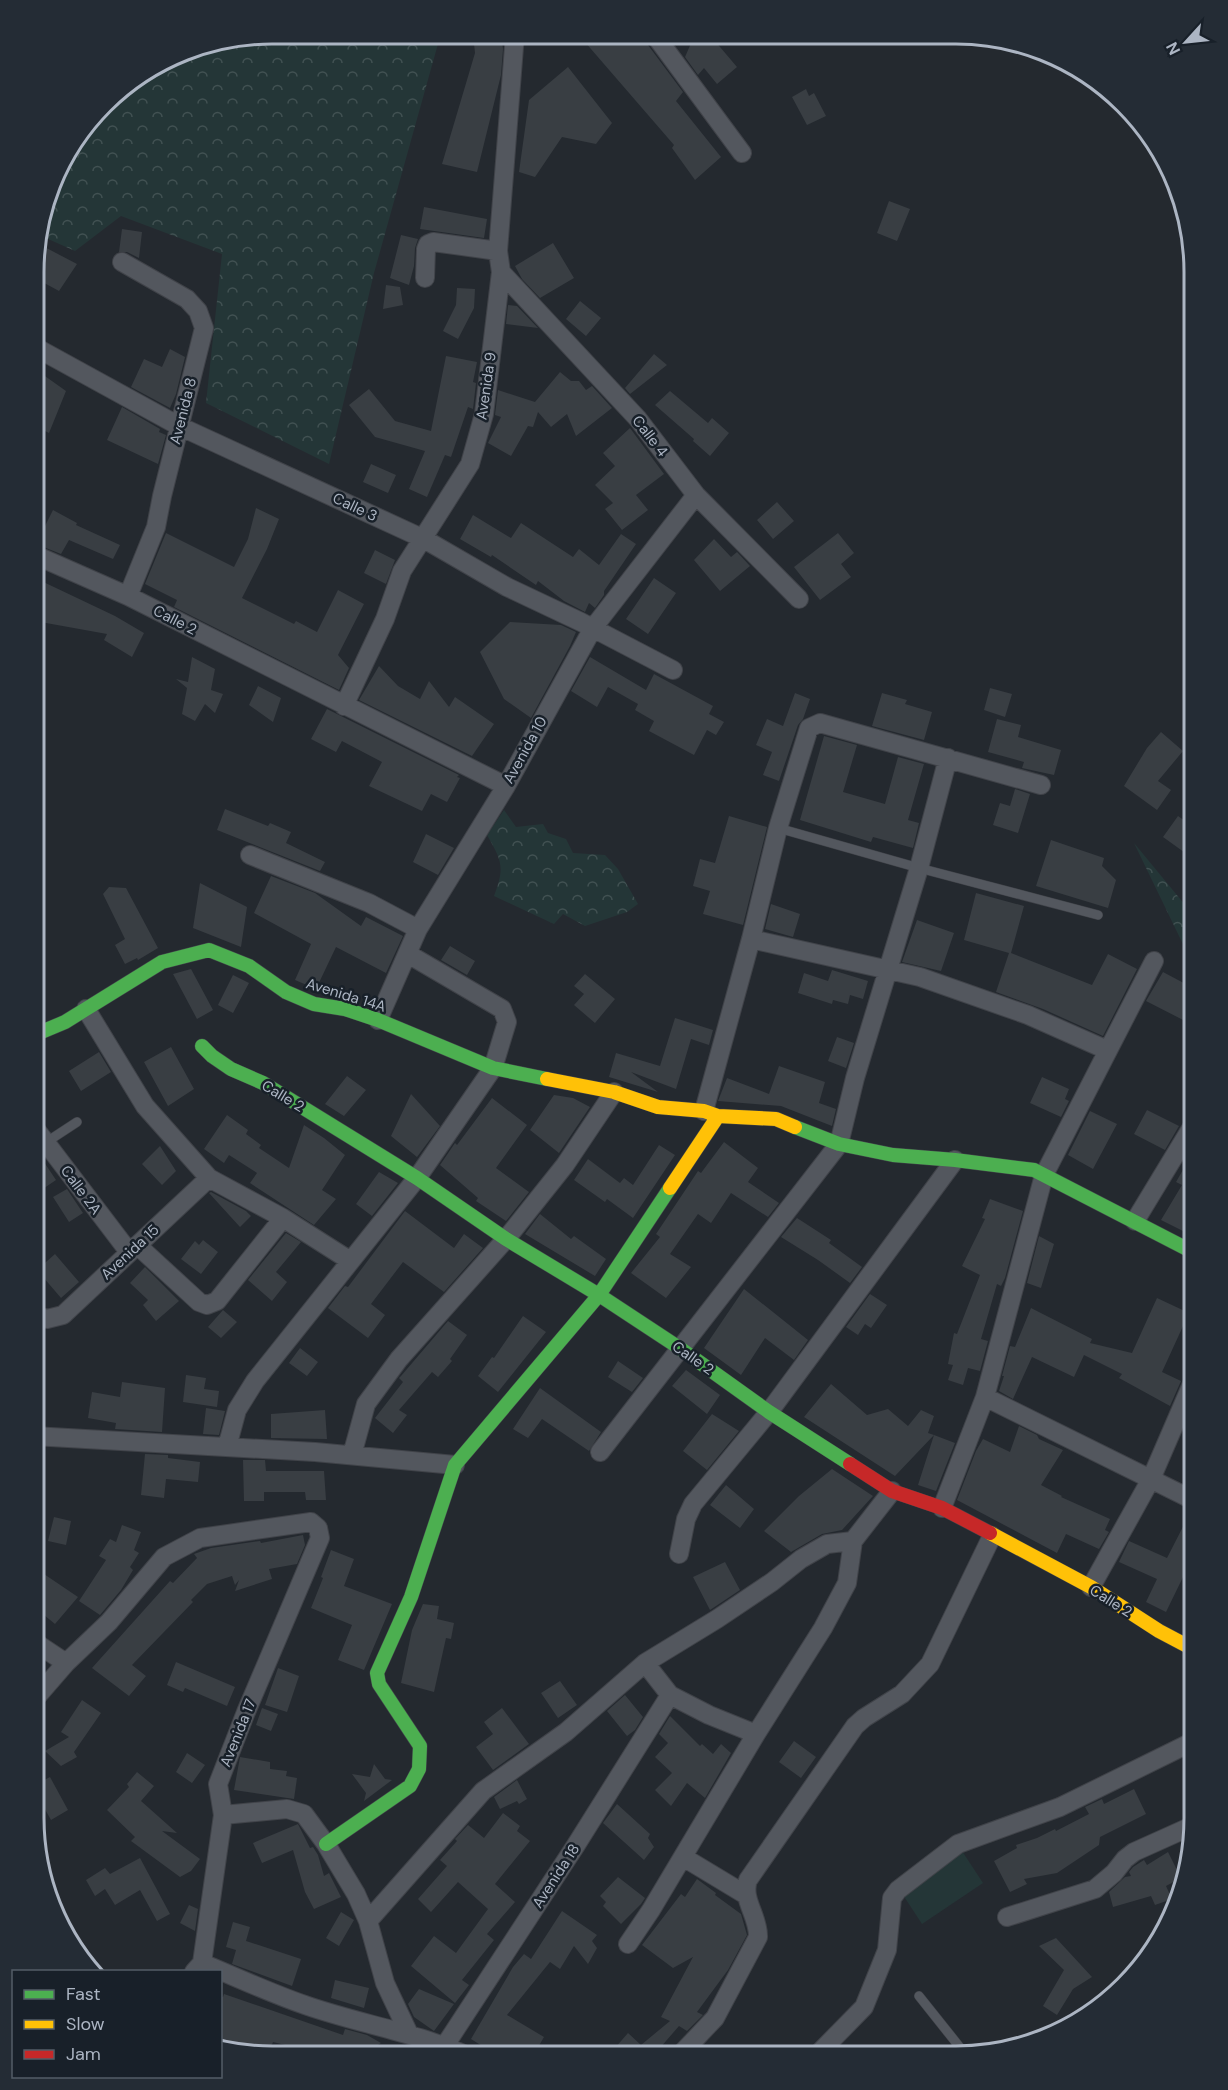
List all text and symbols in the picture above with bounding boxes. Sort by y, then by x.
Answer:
north arrow [1156,12,1216,72]
text: N [1161,39,1185,59]
street label: Avenida 9 [471,351,501,421]
street label: Avenida 8 [165,376,201,446]
street label: Calle 4 [628,411,672,461]
street label: Calle 3 [329,488,381,526]
street label: Calle 2 [150,600,200,640]
street label: Avenida 10 [498,713,552,787]
street label: Avenida 14A [304,973,389,1017]
street label: Calle 2 [258,1075,308,1117]
street label: Calle 2A [56,1161,106,1219]
street label: Avenida 15 [97,1220,163,1284]
street label: Calle 2 [668,1336,718,1380]
street label: Calle 2 [1086,1580,1136,1622]
street label: Avenida 17 [215,1696,261,1770]
street label: Avenida 18 [528,1840,584,1912]
legend [12,1970,222,2078]
text: Fast [66,1982,101,2006]
text: Slow [66,2012,105,2036]
text: Jam [66,2042,101,2066]

